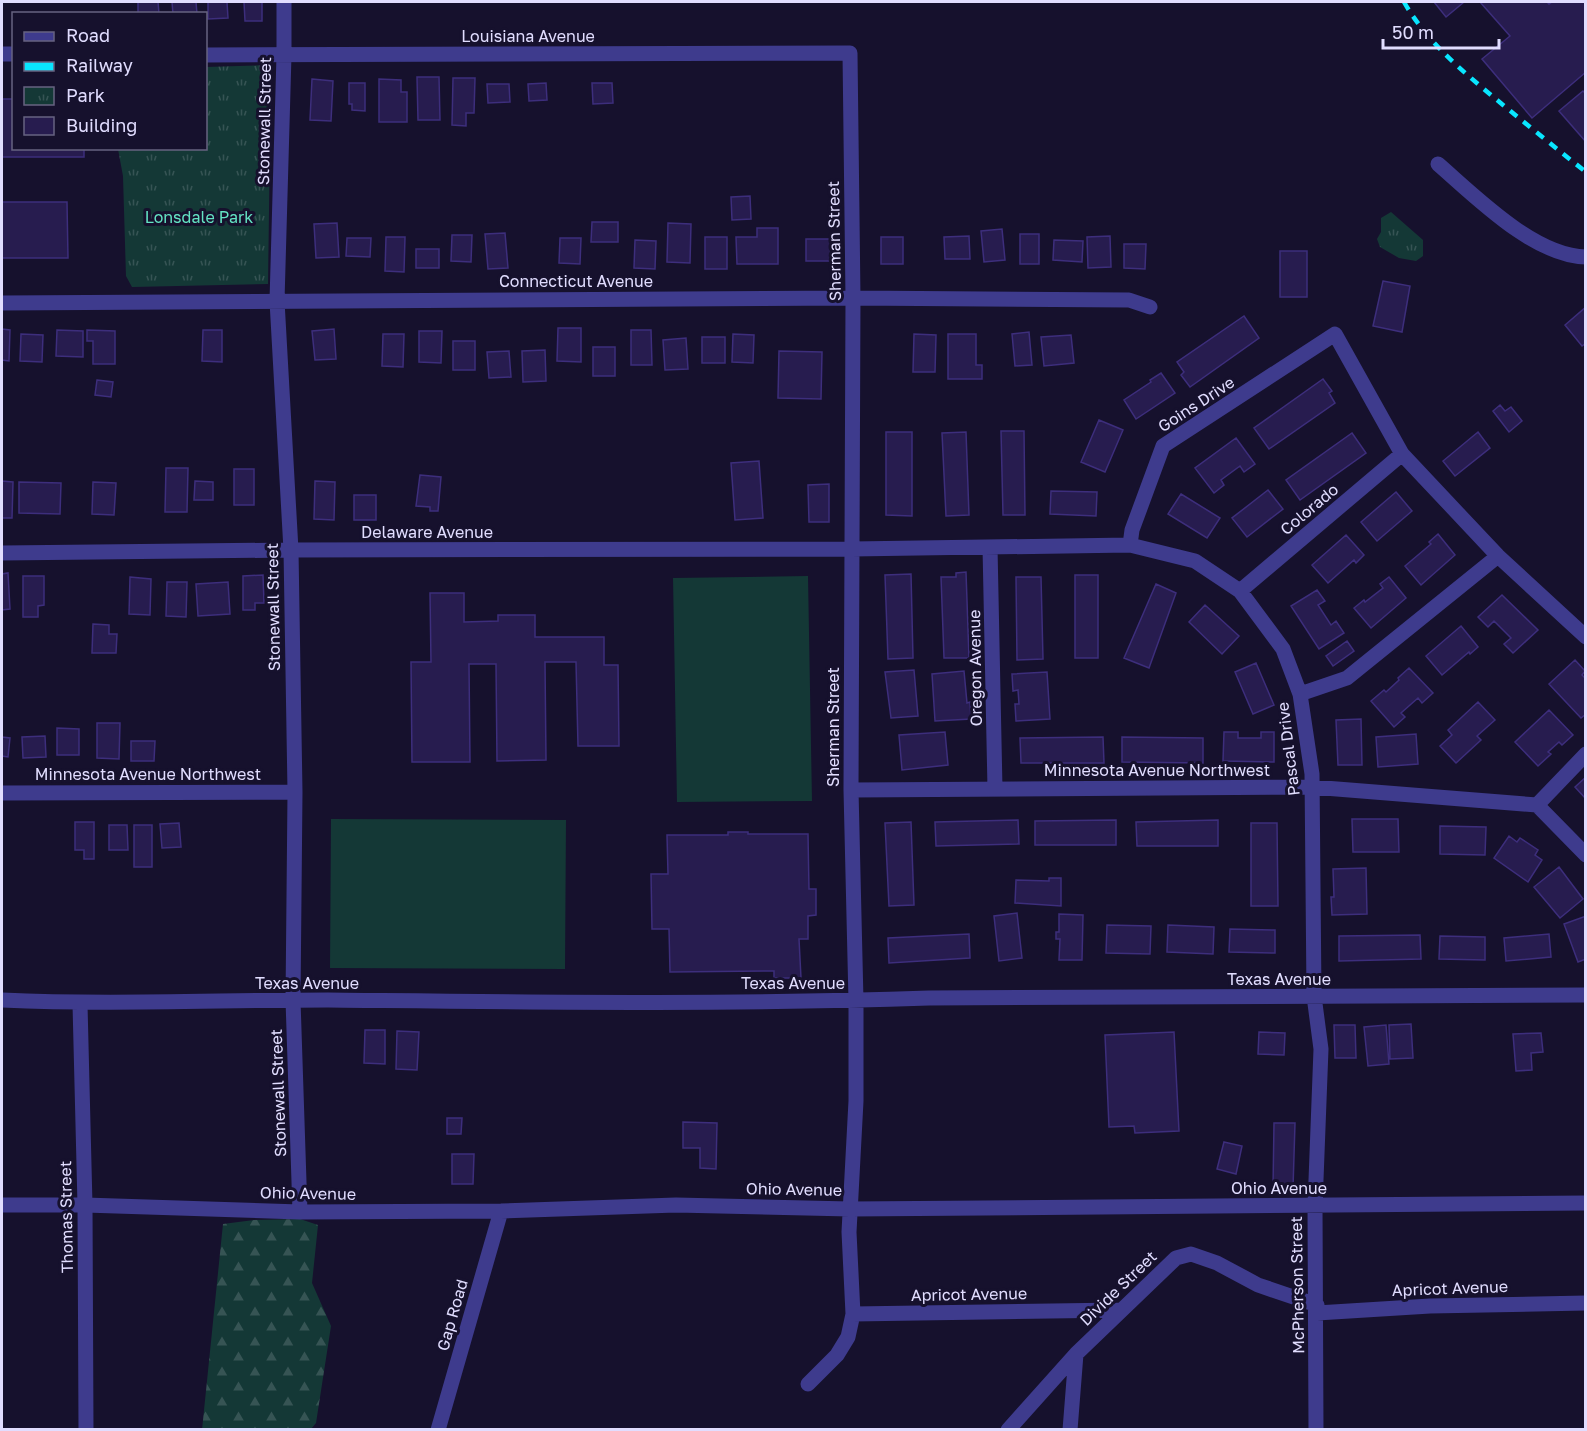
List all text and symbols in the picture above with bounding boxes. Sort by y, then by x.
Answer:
legend [12,12,207,150]
scale bar [1383,12,1498,50]
text: 50 m [1392,21,1434,43]
text: Road [66,24,110,46]
street label: Louisiana Avenue [461,26,595,46]
text: Railway [66,54,133,76]
street label: Stonewall Street [253,57,275,185]
text: Park [66,84,105,106]
text: Building [66,114,137,136]
street label: Sherman Street [823,181,845,301]
park label: Lonsdale Park [145,207,253,227]
street label: Connecticut Avenue [499,271,653,291]
street label: Goins Drive [1154,372,1238,436]
street label: Colorado [1276,479,1342,539]
street label: Delaware Avenue [361,522,493,542]
street label: Stonewall Street [262,543,284,671]
street label: Oregon Avenue [964,609,986,727]
street label: Sherman Street [823,667,843,787]
street label: Pascal Drive [1272,701,1304,797]
street label: Minnesota Avenue Northwest [1044,760,1270,780]
street label: Minnesota Avenue Northwest [35,764,261,784]
street label: Texas Avenue [1227,969,1331,989]
street label: Texas Avenue [255,973,359,993]
street label: Texas Avenue [741,973,845,993]
street label: Stonewall Street [266,1029,290,1157]
street label: Thomas Street [55,1161,77,1273]
street label: Ohio Avenue [746,1178,842,1200]
street label: Ohio Avenue [1231,1178,1327,1198]
street label: Ohio Avenue [260,1182,356,1204]
street label: McPherson Street [1286,1216,1308,1354]
street label: Divide Street [1075,1246,1161,1330]
street label: Apricot Avenue [1392,1276,1508,1300]
street label: Gap Road [432,1277,472,1353]
street label: Apricot Avenue [911,1283,1027,1305]

